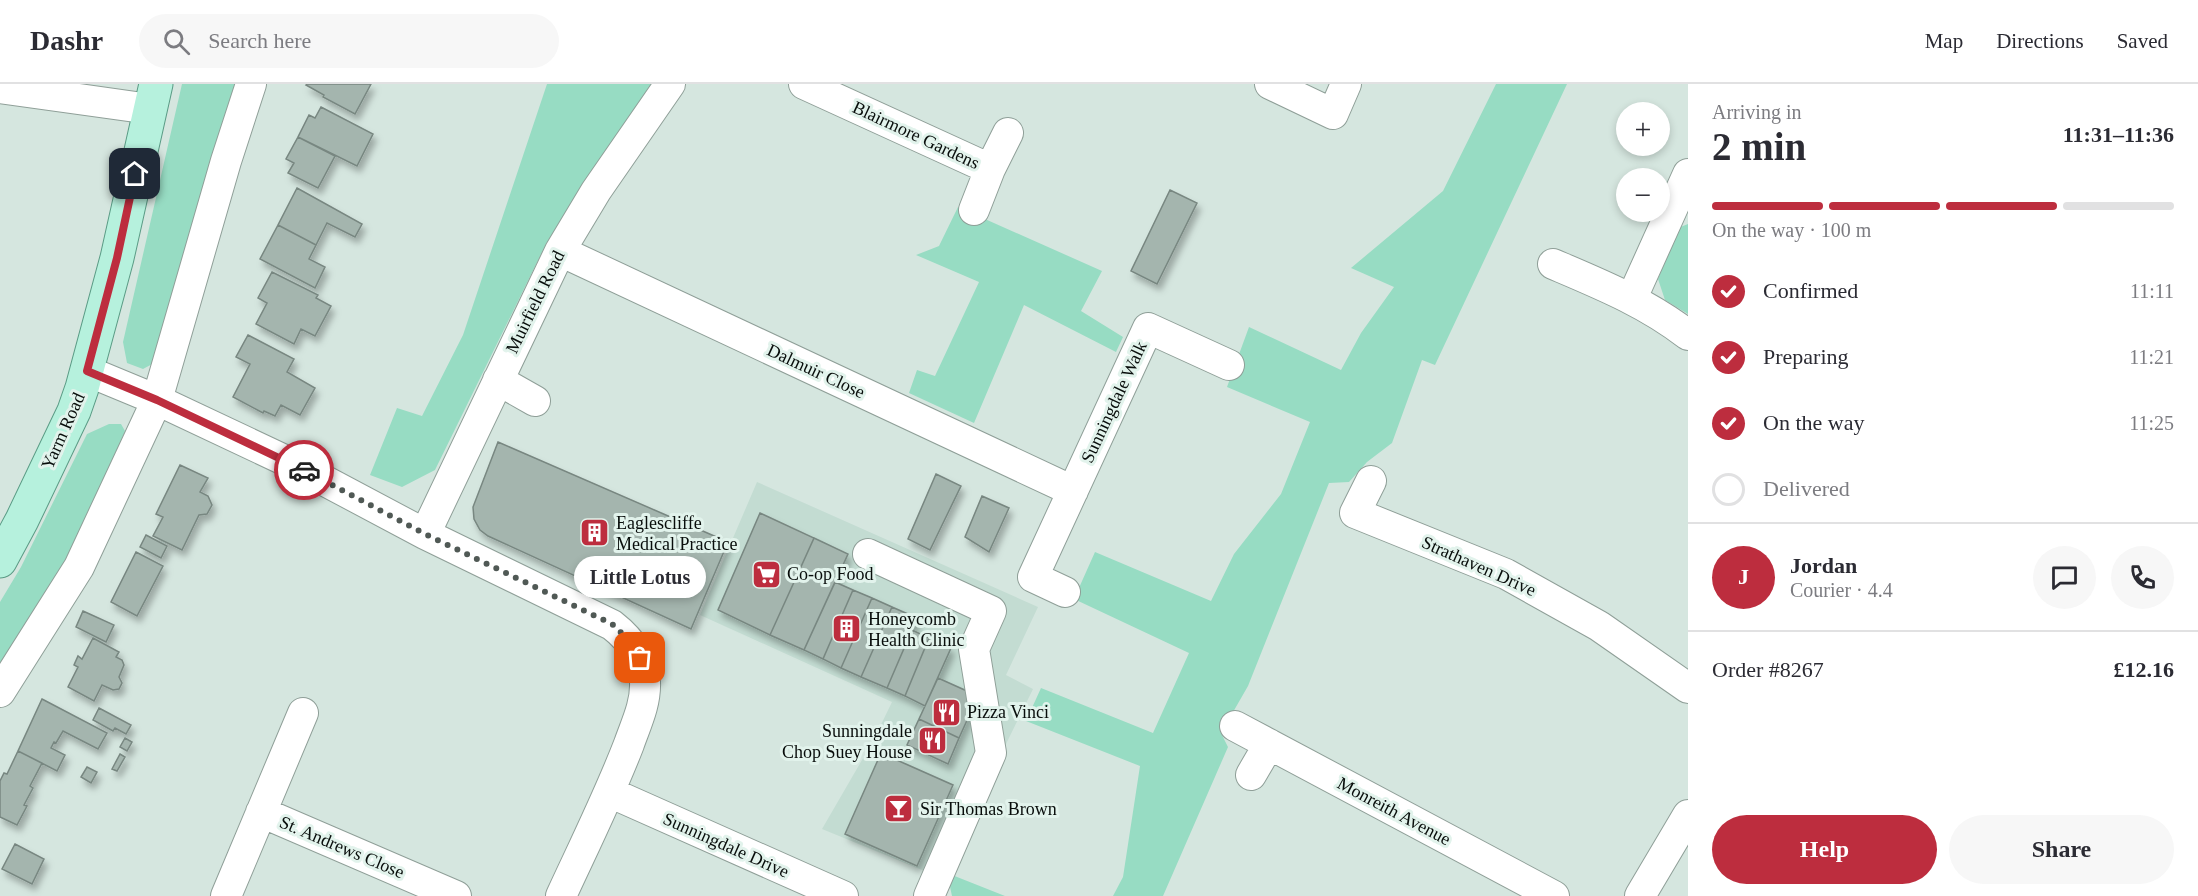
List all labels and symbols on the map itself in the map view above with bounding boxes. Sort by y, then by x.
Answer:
street label: Blairmore Gardens [849,97,983,173]
pin [109,148,160,199]
street label: Muirfield Road [502,248,568,356]
street label: Sunningdale Walk [1077,338,1151,466]
street label: Dalmuir Close [764,340,868,402]
street label: Yarm Road [37,390,89,472]
courier [274,440,334,500]
place label: Eaglescliffe Medical Practice [616,513,737,554]
building icon: Eaglescliffe Medical Practice [579,517,611,549]
street label: Strathaven Drive [1419,532,1539,600]
callout: Little Lotus [574,556,706,598]
supermarket icon: Co-op Food [750,558,782,590]
place label: Co-op Food [787,564,874,584]
place label: Honeycomb Health Clinic [868,609,964,650]
building icon: Honeycomb Health Clinic [831,613,863,645]
pin [614,632,665,683]
restaurant icon: Pizza Vinci [930,696,962,728]
place label: Pizza Vinci [967,702,1049,722]
place label: Sunningdale Chop Suey House [782,721,912,762]
restaurant icon: Sunningdale Chop Suey House [917,725,949,757]
street label: Monreith Avenue [1334,773,1454,849]
bar icon: Sir Thomas Brown [883,793,915,825]
place label: Sir Thomas Brown [920,799,1057,819]
street label: Sunningdale Drive [660,808,792,882]
street label: St. Andrews Close [277,812,407,882]

